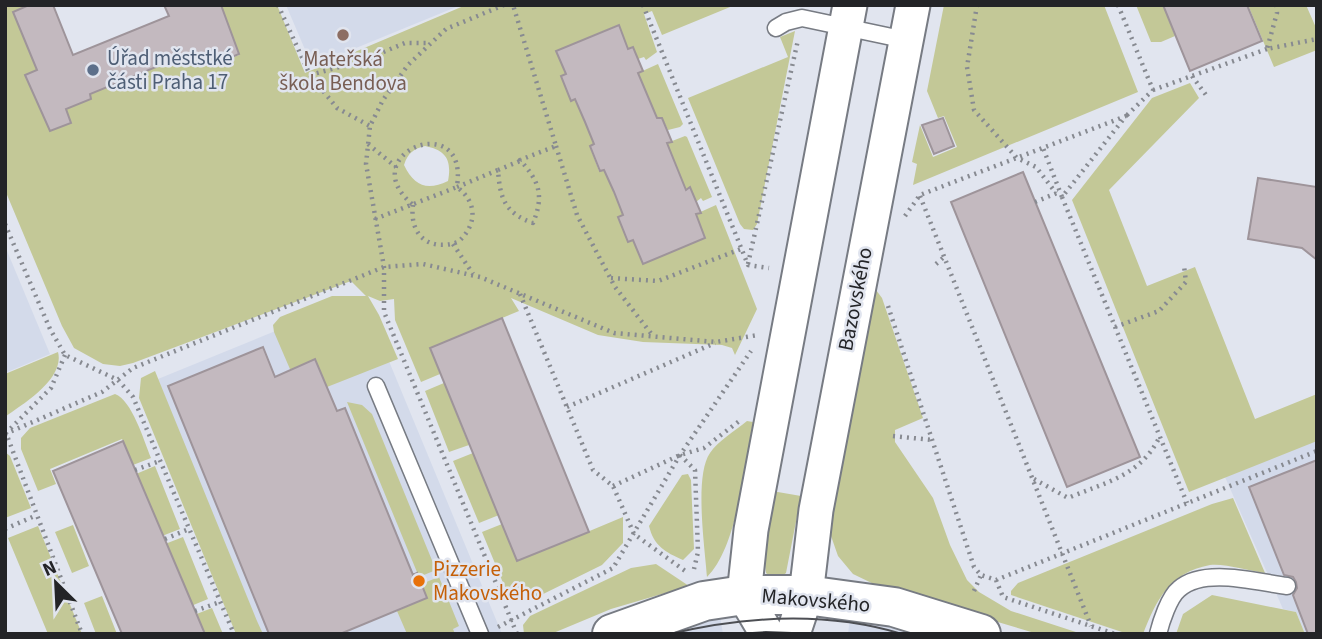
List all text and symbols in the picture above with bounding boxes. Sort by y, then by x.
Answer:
marker: Mateřská škola Bendova [335,27,351,43]
place label: Úřad měststké části Praha 17 [107,43,233,97]
place label: Mateřská škola Bendova [279,44,407,98]
marker: Úřad měststké části Praha 17 [85,62,101,78]
street label: Bazovského [830,245,880,353]
north arrow [21,548,91,618]
text: N [38,554,61,584]
place label: Pizzerie Makovského [433,554,542,608]
marker: Pizzerie Makovského [411,573,427,589]
street label: Makovského [760,580,872,620]

